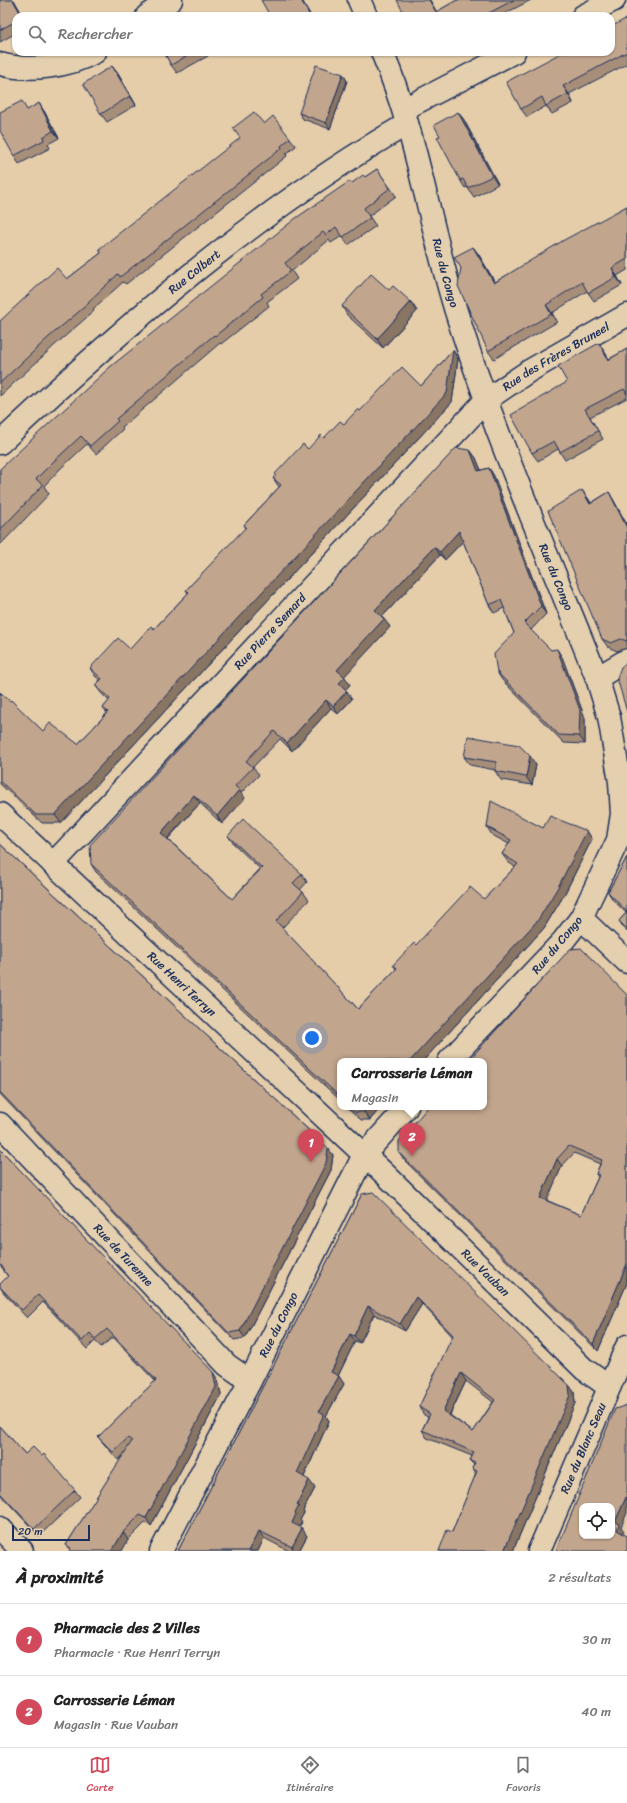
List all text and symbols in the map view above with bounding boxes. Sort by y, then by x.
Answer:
search box [12,12,615,56]
text: Rechercher [58,21,133,47]
icon: search [26,23,48,45]
street label: Rue du Congo [426,236,465,310]
street label: Rue Colbert [163,244,226,300]
street label: Rue des Frères Bruneel [498,316,614,397]
street label: Rue du Congo [532,540,580,614]
street label: Rue Pierre Semard [228,587,312,675]
street label: Rue du Congo [526,911,588,979]
street label: Rue Henri Terryn [142,946,222,1023]
your location [302,1028,322,1048]
popup [337,1058,487,1110]
text: Carrosserie Léman [352,1060,472,1086]
text: Magasin [352,1086,398,1109]
pin: 2 [399,1123,425,1156]
pin: 1 [298,1129,324,1162]
street label: Rue de Turenne [88,1218,159,1292]
street label: Rue Vauban [456,1243,516,1302]
street label: Rue du Congo [253,1288,304,1361]
street label: Rue du Blanc Seau [554,1398,613,1497]
map controls [579,1503,615,1539]
button: locate [579,1503,615,1539]
text: 20 m [18,1522,43,1541]
scale bar [12,1523,90,1542]
text: À proximité [16,1562,103,1592]
text: 2 résultats [548,1566,611,1589]
text: Pharmacie des 2 Villes [54,1615,200,1641]
text: 1 [26,1628,32,1651]
text: 30 m [582,1628,611,1651]
text: Pharmacie · Rue Henri Terryn [54,1641,220,1664]
text: Carrosserie Léman [54,1687,175,1713]
text: 2 [25,1700,33,1723]
text: 40 m [581,1700,611,1723]
text: Magasin · Rue Vauban [54,1713,178,1736]
tab: Carte [86,1754,114,1797]
tab: Itinéraire [287,1754,334,1797]
tab: Favoris [506,1754,541,1797]

